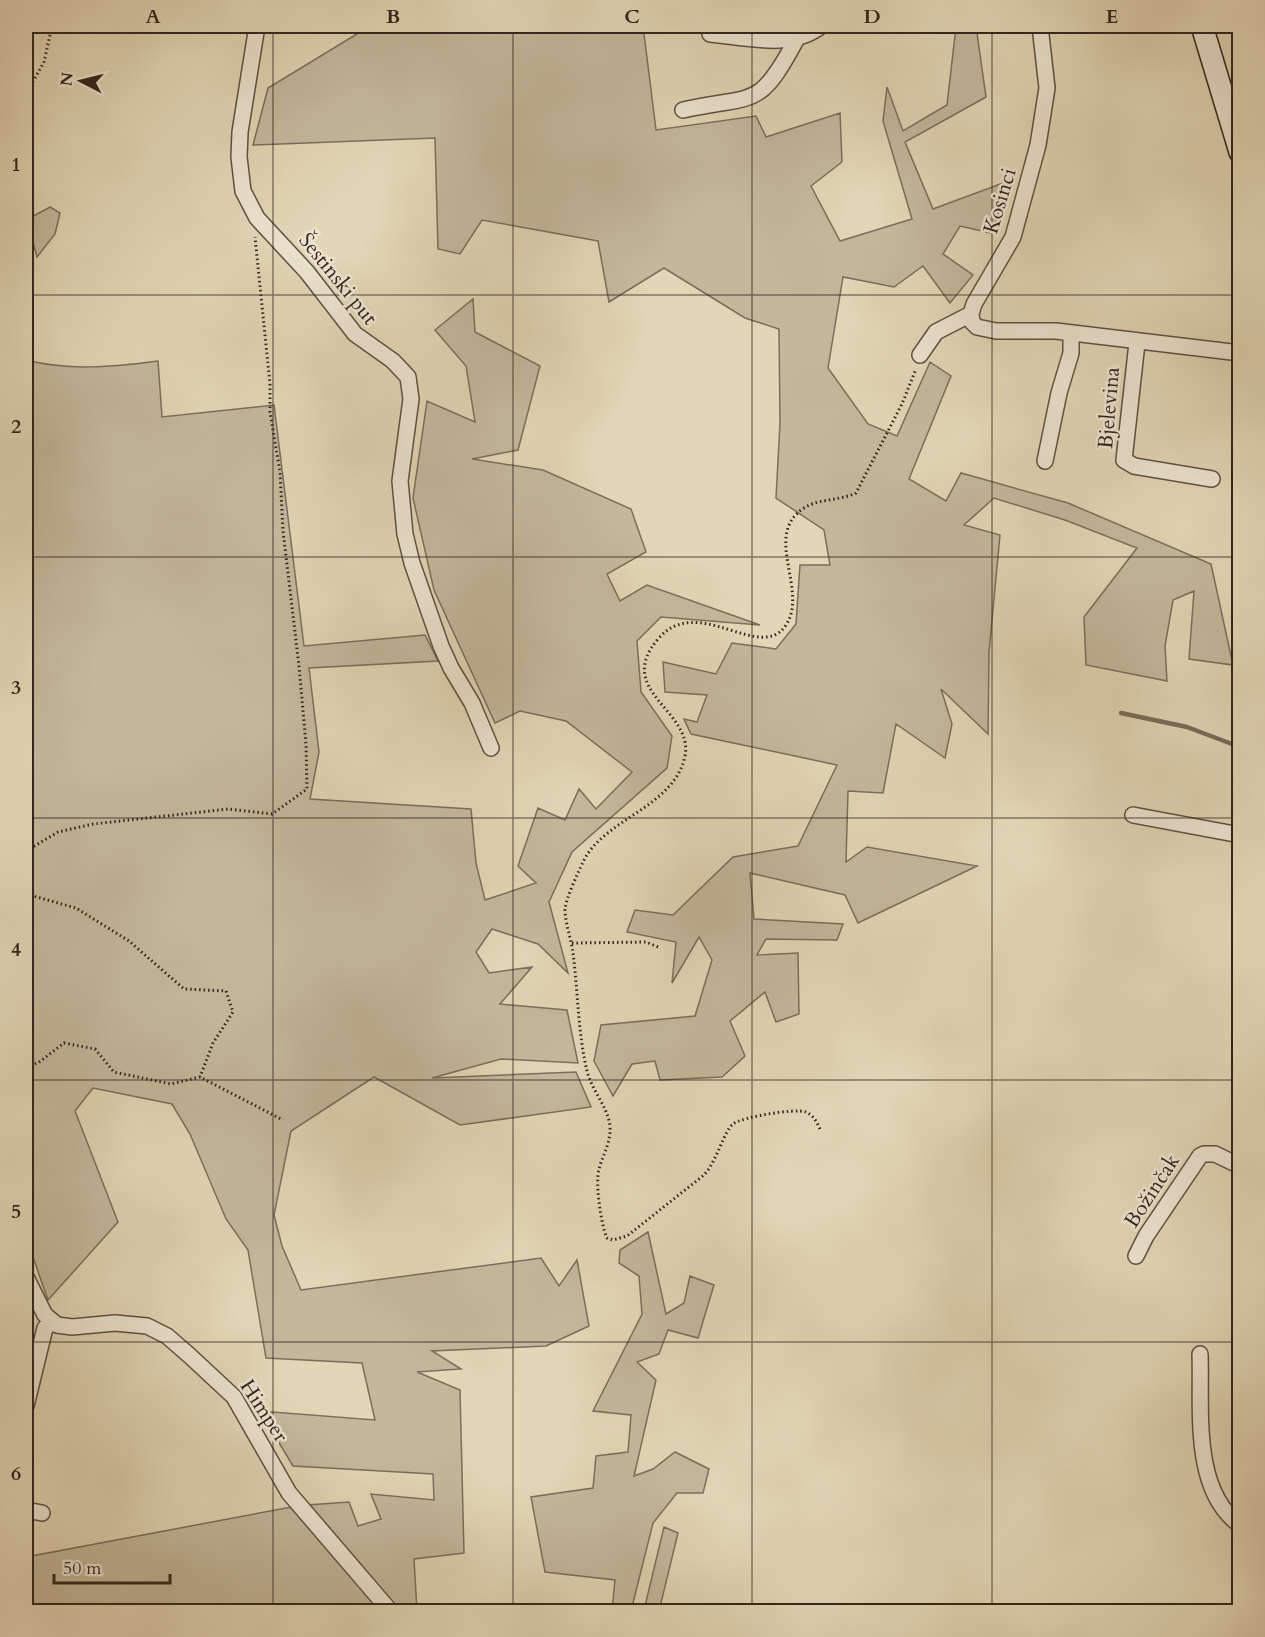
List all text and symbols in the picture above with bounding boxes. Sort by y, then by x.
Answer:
text: A [145,3,161,30]
text: B [386,3,400,30]
text: C [624,3,640,30]
text: D [863,3,881,30]
text: E [1106,3,1118,30]
north arrow [51,51,111,111]
text: N [55,71,79,88]
text: 1 [11,151,21,178]
street label: Kosinci [976,164,1024,237]
street label: Šestinski put [292,226,385,331]
street label: Bjelevina [1091,366,1127,450]
text: 2 [11,413,21,440]
text: 3 [11,674,21,701]
text: 4 [11,936,21,963]
street label: Božinčak [1117,1148,1187,1234]
text: 5 [11,1198,21,1225]
street label: Himper [233,1374,295,1448]
text: 6 [11,1460,21,1487]
scale bar [54,1547,170,1585]
text: 50 m [63,1556,102,1581]

